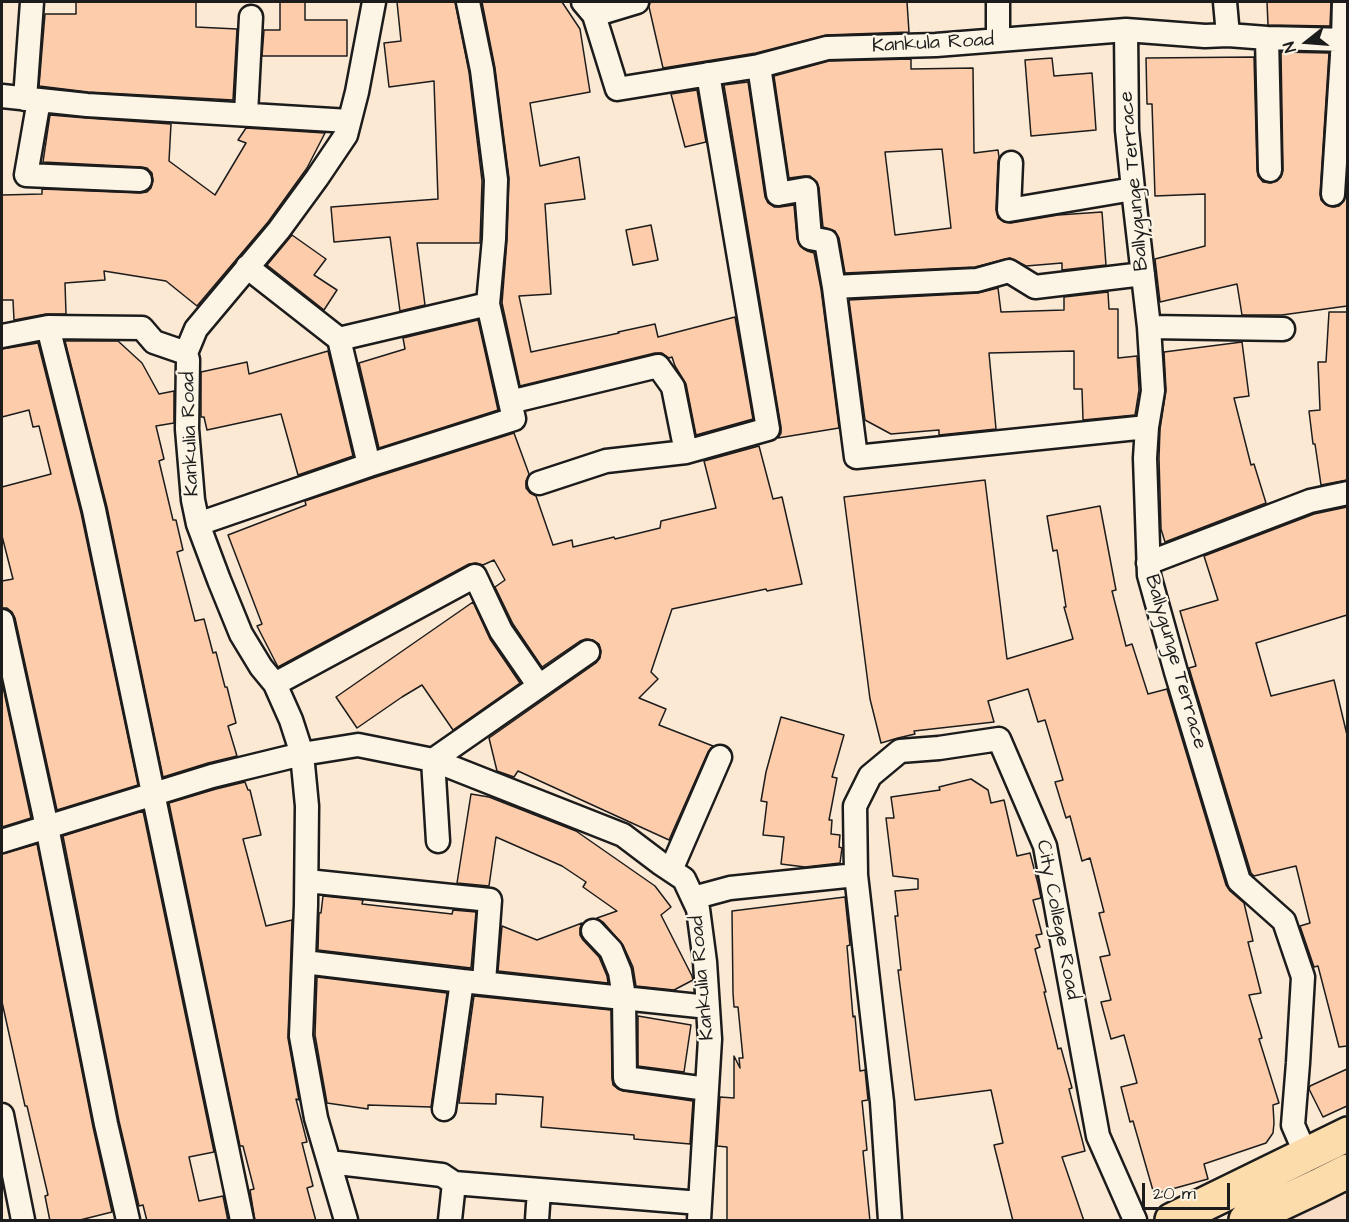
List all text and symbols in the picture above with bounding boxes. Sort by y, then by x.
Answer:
north arrow [1277,12,1337,72]
street label: Kankula Road [871,29,995,59]
text: N [1278,39,1302,55]
street label: Ballygunge Terrace [1115,90,1155,272]
street label: Kankulia Road [177,371,205,497]
street label: Ballygunge Terrace [1139,572,1211,752]
street label: City College Road [1030,838,1084,1002]
street label: Kankulia Road [686,915,720,1041]
scale bar [1145,1171,1234,1209]
text: 20 m [1153,1181,1196,1206]

